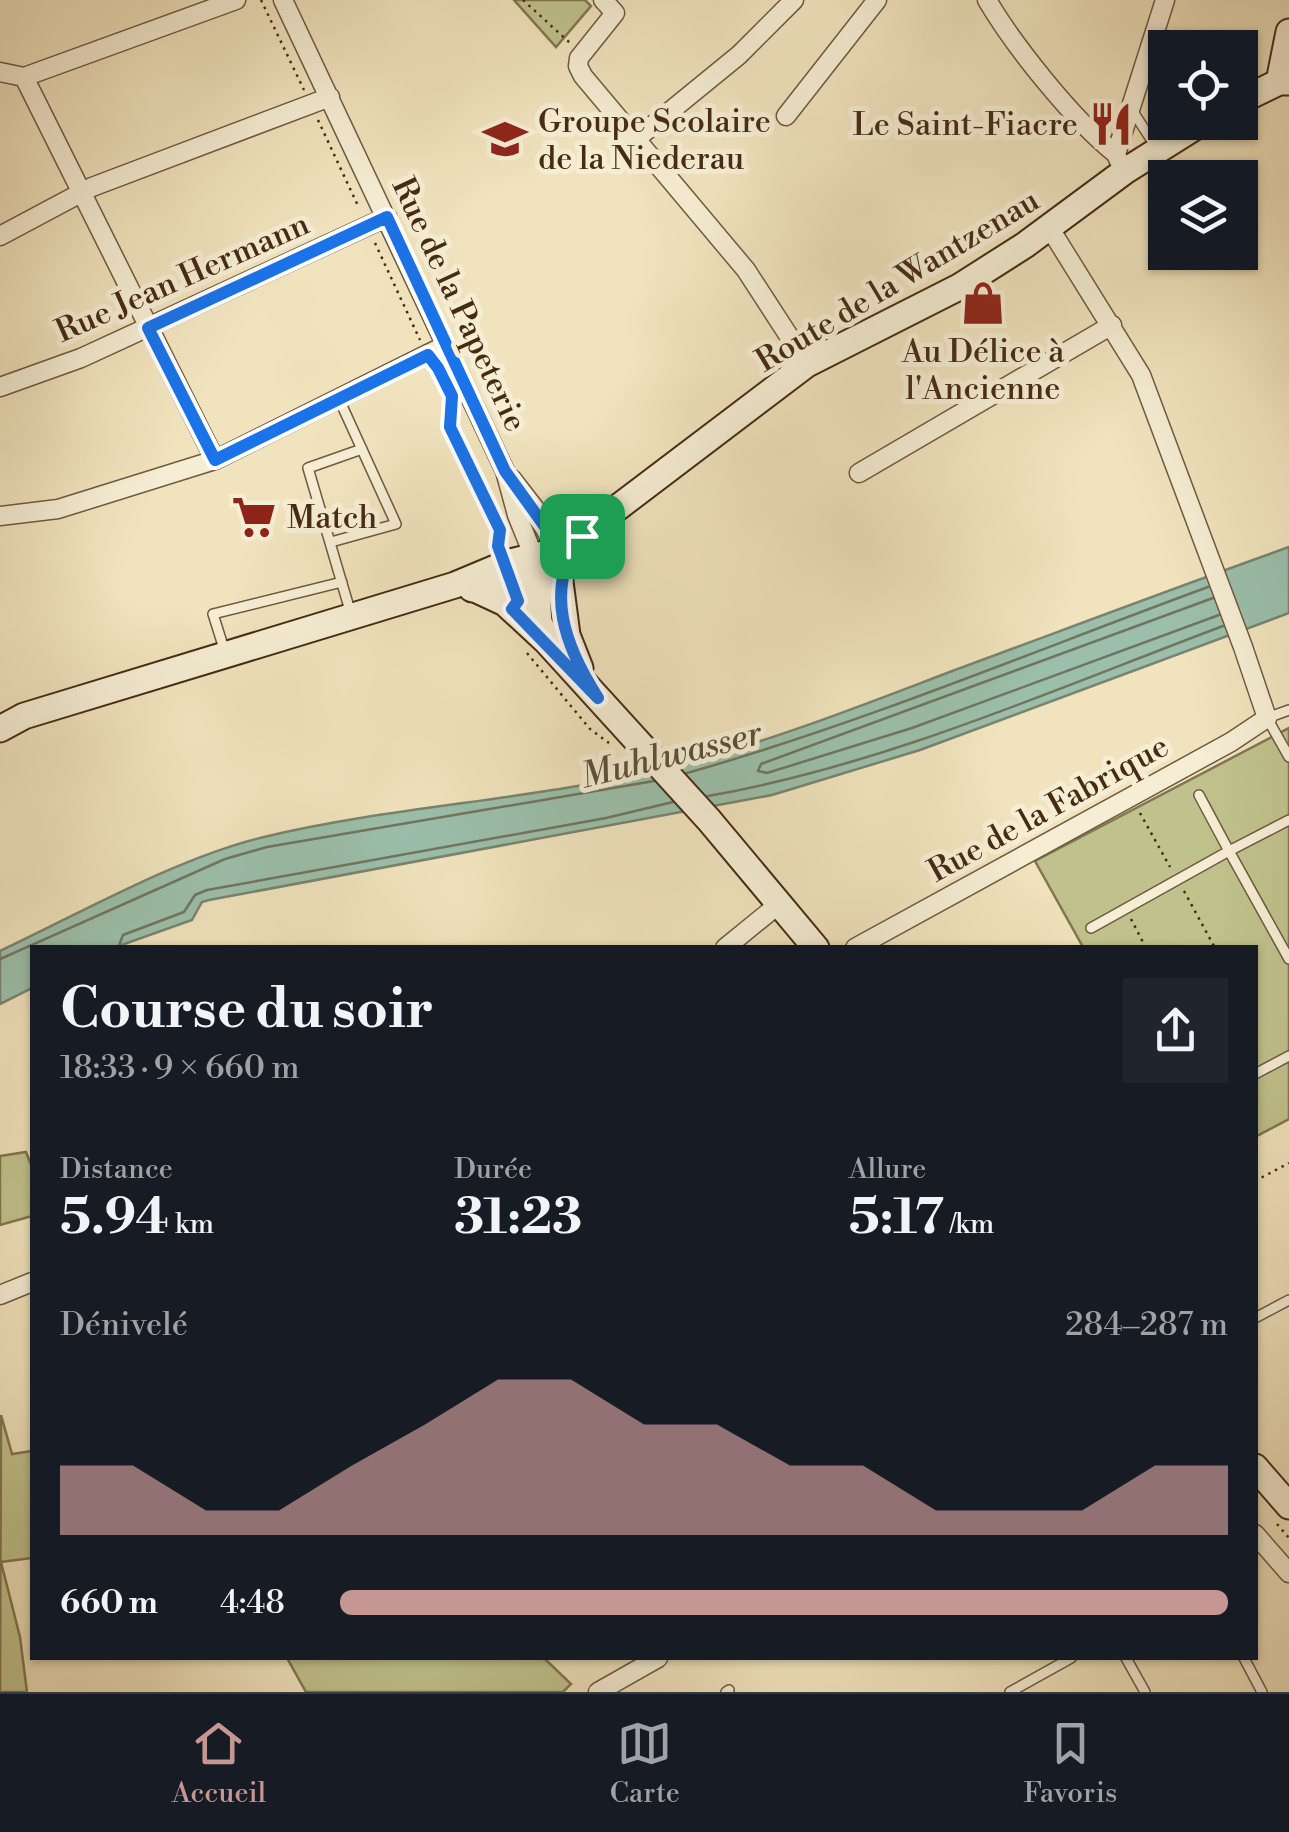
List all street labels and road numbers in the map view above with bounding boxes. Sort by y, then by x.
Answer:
street label: Rue de la Papeterie [383,171,535,438]
street label: Route de la Wantzenau [748,180,1047,381]
street label: Rue Jean Hermann [49,204,315,352]
street label: Rue de la Fabrique [921,726,1176,892]

